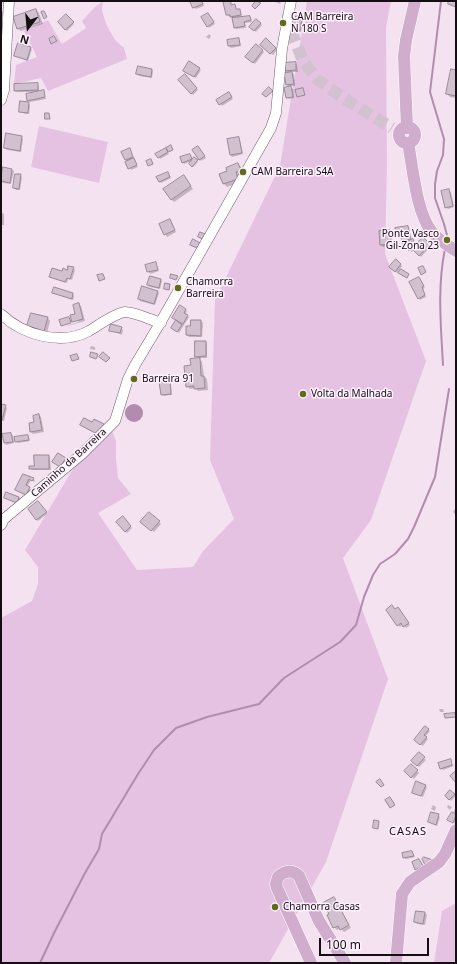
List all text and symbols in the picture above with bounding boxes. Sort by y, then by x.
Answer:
north arrow [8,8,48,48]
place label: CAM Barreira N 180 S [291,11,353,34]
marker: CAM Barreira N 180 S [278,18,288,28]
text: N [18,32,31,48]
place label: CAM Barreira S4A [251,166,334,178]
marker: CAM Barreira S4A [238,167,248,177]
place label: Ponte Vasco Gil-Zona 23 [382,228,439,252]
marker: Ponte Vasco Gil-Zona 23 [442,235,452,245]
place label: Chamorra Barreira [186,276,233,300]
marker: Chamorra Barreira [173,283,183,293]
place label: Barreira 91 [142,373,194,385]
marker: Barreira 91 [129,374,139,384]
place label: Volta da Malhada [311,388,392,400]
marker: Volta da Malhada [298,389,308,399]
street label: Caminho da Barreira [29,426,109,500]
district label: CASAS [389,825,427,839]
place label: Chamorra Casas [283,901,360,913]
marker: Chamorra Casas [270,902,280,912]
scale bar [321,930,431,956]
text: 100 m [326,936,361,953]

